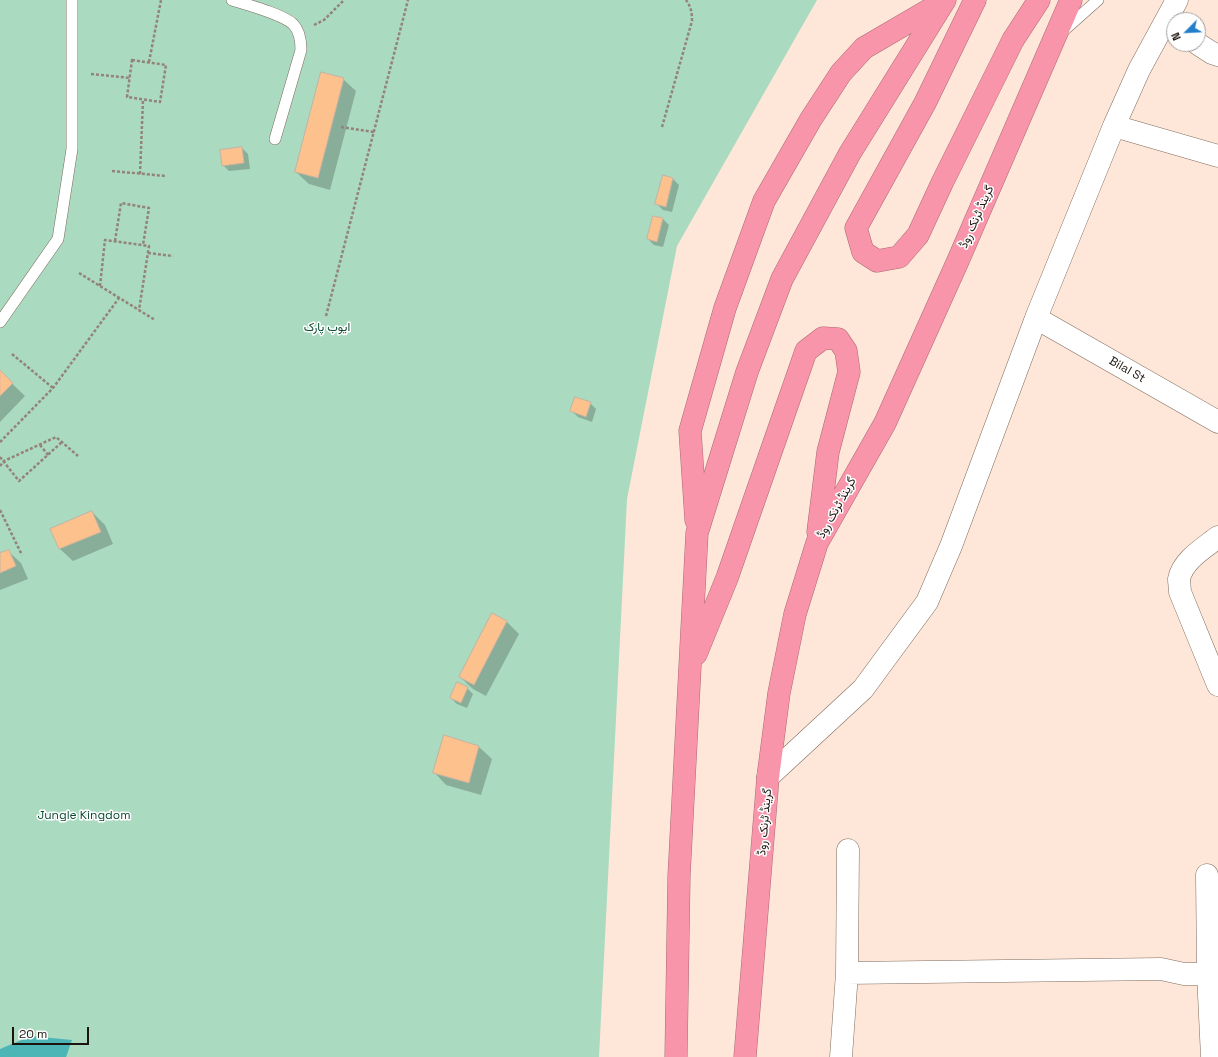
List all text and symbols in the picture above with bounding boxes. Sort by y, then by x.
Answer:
north arrow [1166,12,1206,52]
text: N [1168,30,1184,43]
street label: گرینڈ ٹرنک روڈ [957,183,997,251]
park label: ایوب پارک [304,321,350,335]
street label: Bilal St [1106,354,1148,386]
street label: گرینڈ ٹرنک روڈ [814,475,860,541]
street label: گرینڈ ٹرنک روڈ [755,788,775,856]
park label: Jungle Kingdom [37,809,131,823]
scale bar [14,1019,91,1045]
text: 20 m [19,1026,47,1042]

